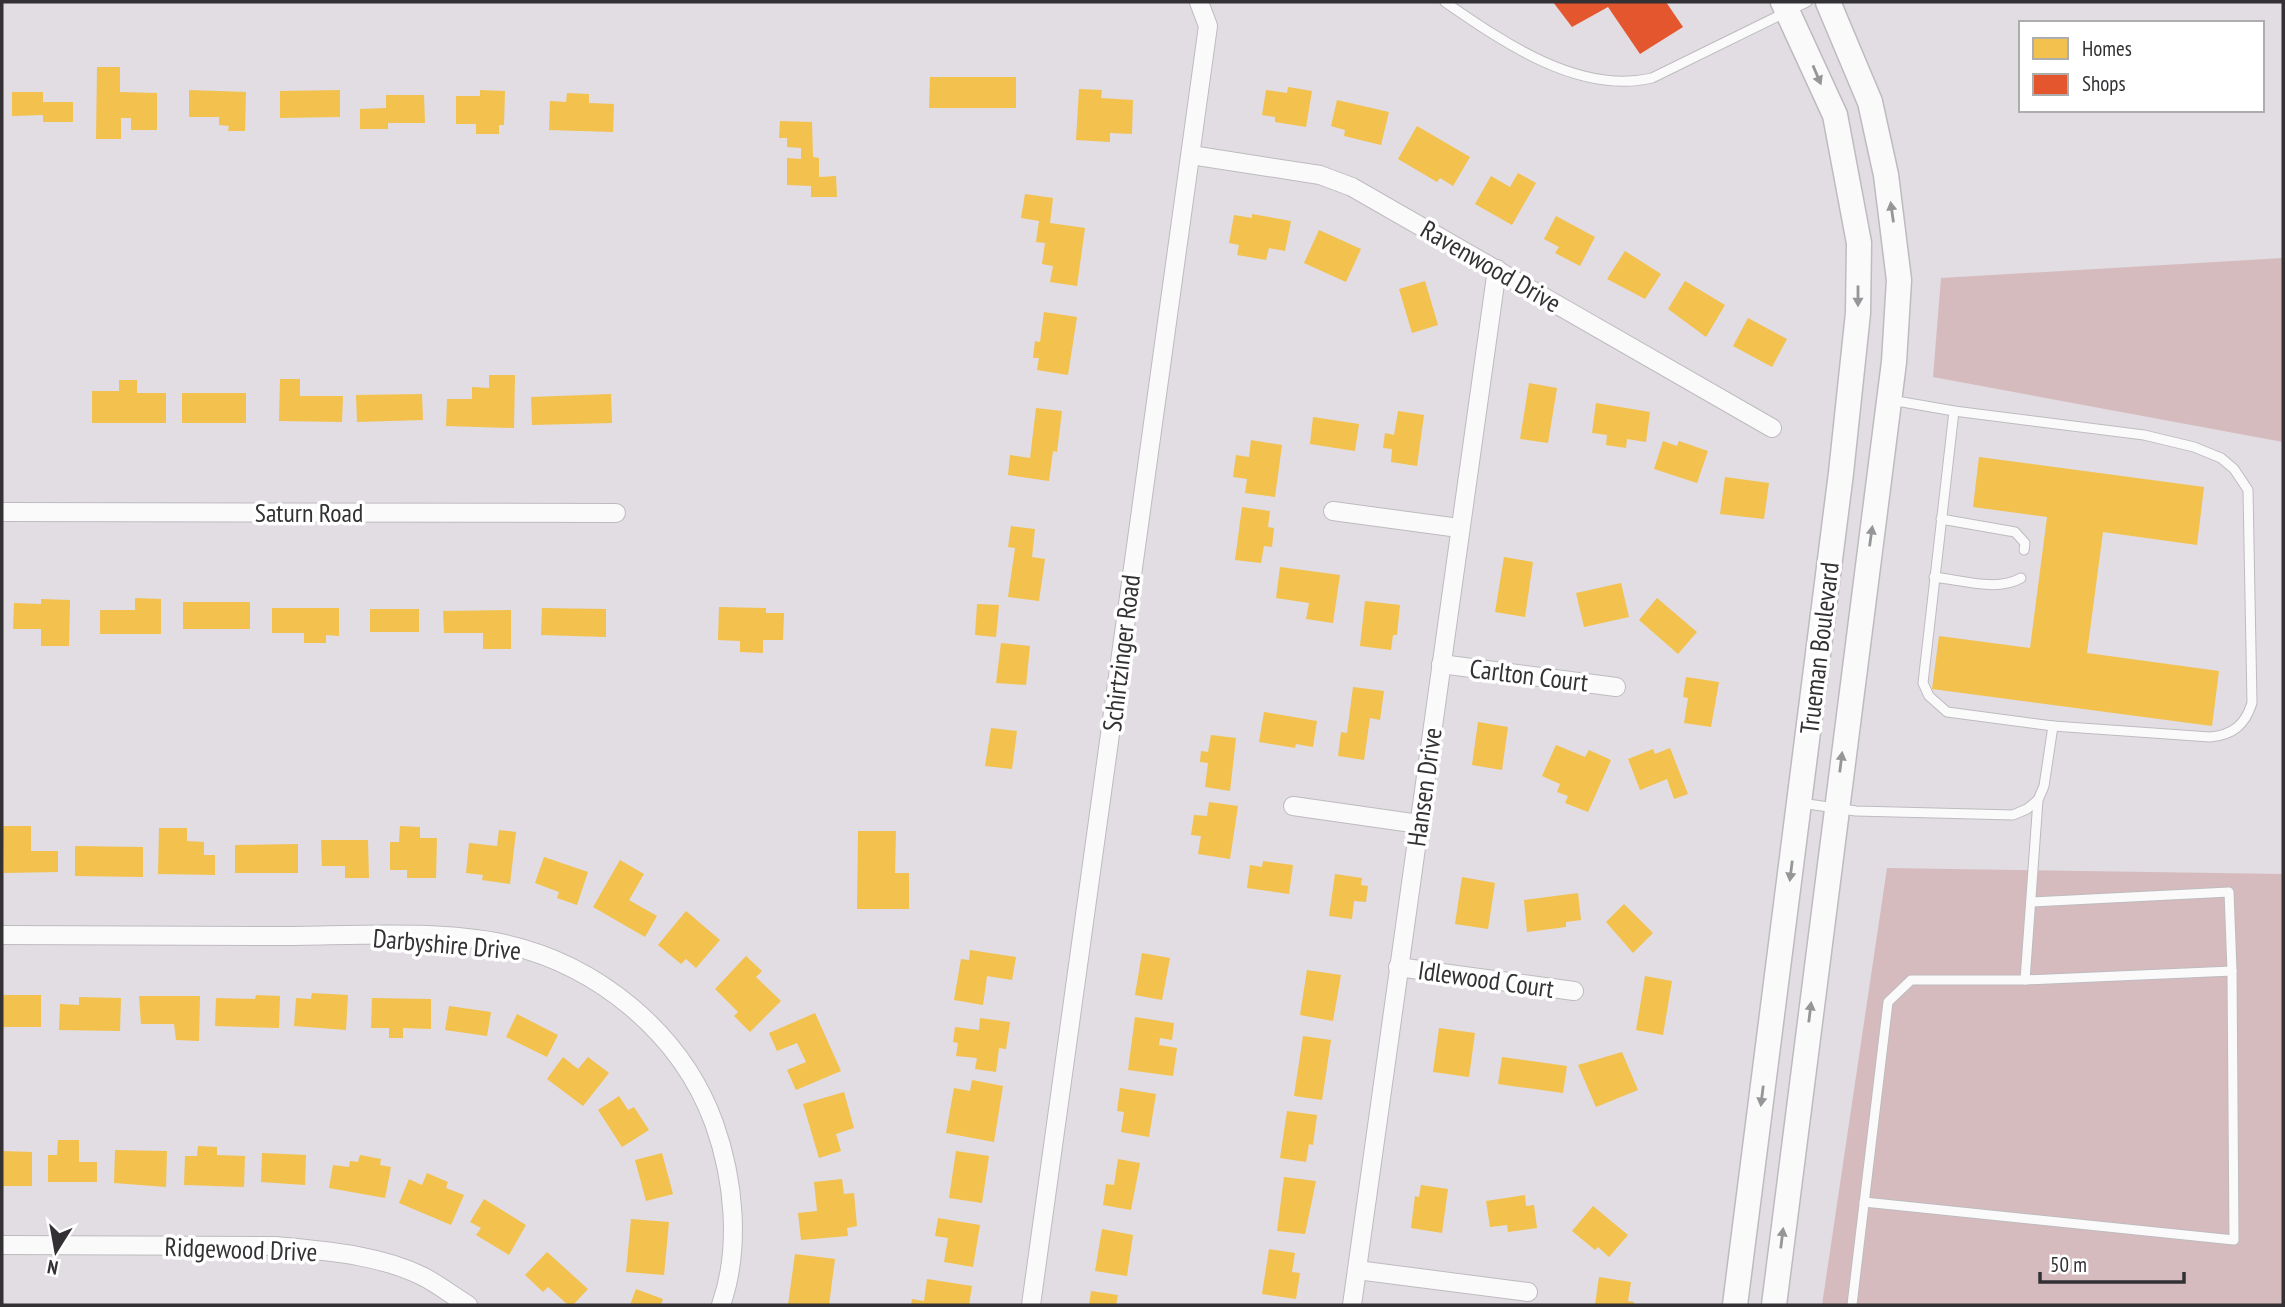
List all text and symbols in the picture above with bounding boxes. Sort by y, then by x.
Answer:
legend [2019,21,2264,112]
text: Homes [2082,35,2132,62]
one-way arrow [1812,64,1823,85]
text: Shops [2082,70,2126,97]
one-way arrow [1886,201,1897,223]
street label: Ravenwood Drive [1415,213,1567,319]
one-way arrow [1853,285,1864,307]
street label: Saturn Road [255,496,363,529]
one-way arrow [1866,525,1877,547]
street label: Trueman Boulevard [1792,560,1846,736]
street label: Schirtzinger Road [1095,573,1147,733]
street label: Carlton Court [1468,651,1590,699]
street label: Hansen Drive [1399,726,1449,848]
one-way arrow [1836,751,1847,773]
one-way arrow [1786,860,1797,882]
street label: Darbyshire Drive [372,921,522,967]
street label: Idlewood Court [1416,953,1556,1005]
one-way arrow [1805,1001,1816,1023]
one-way arrow [1756,1086,1767,1108]
north arrow [21,1216,91,1286]
one-way arrow [1777,1226,1788,1248]
street label: Ridgewood Drive [164,1230,318,1268]
scale bar [2040,1240,2184,1284]
text: 50 m [2050,1251,2087,1278]
text: N [45,1255,60,1280]

